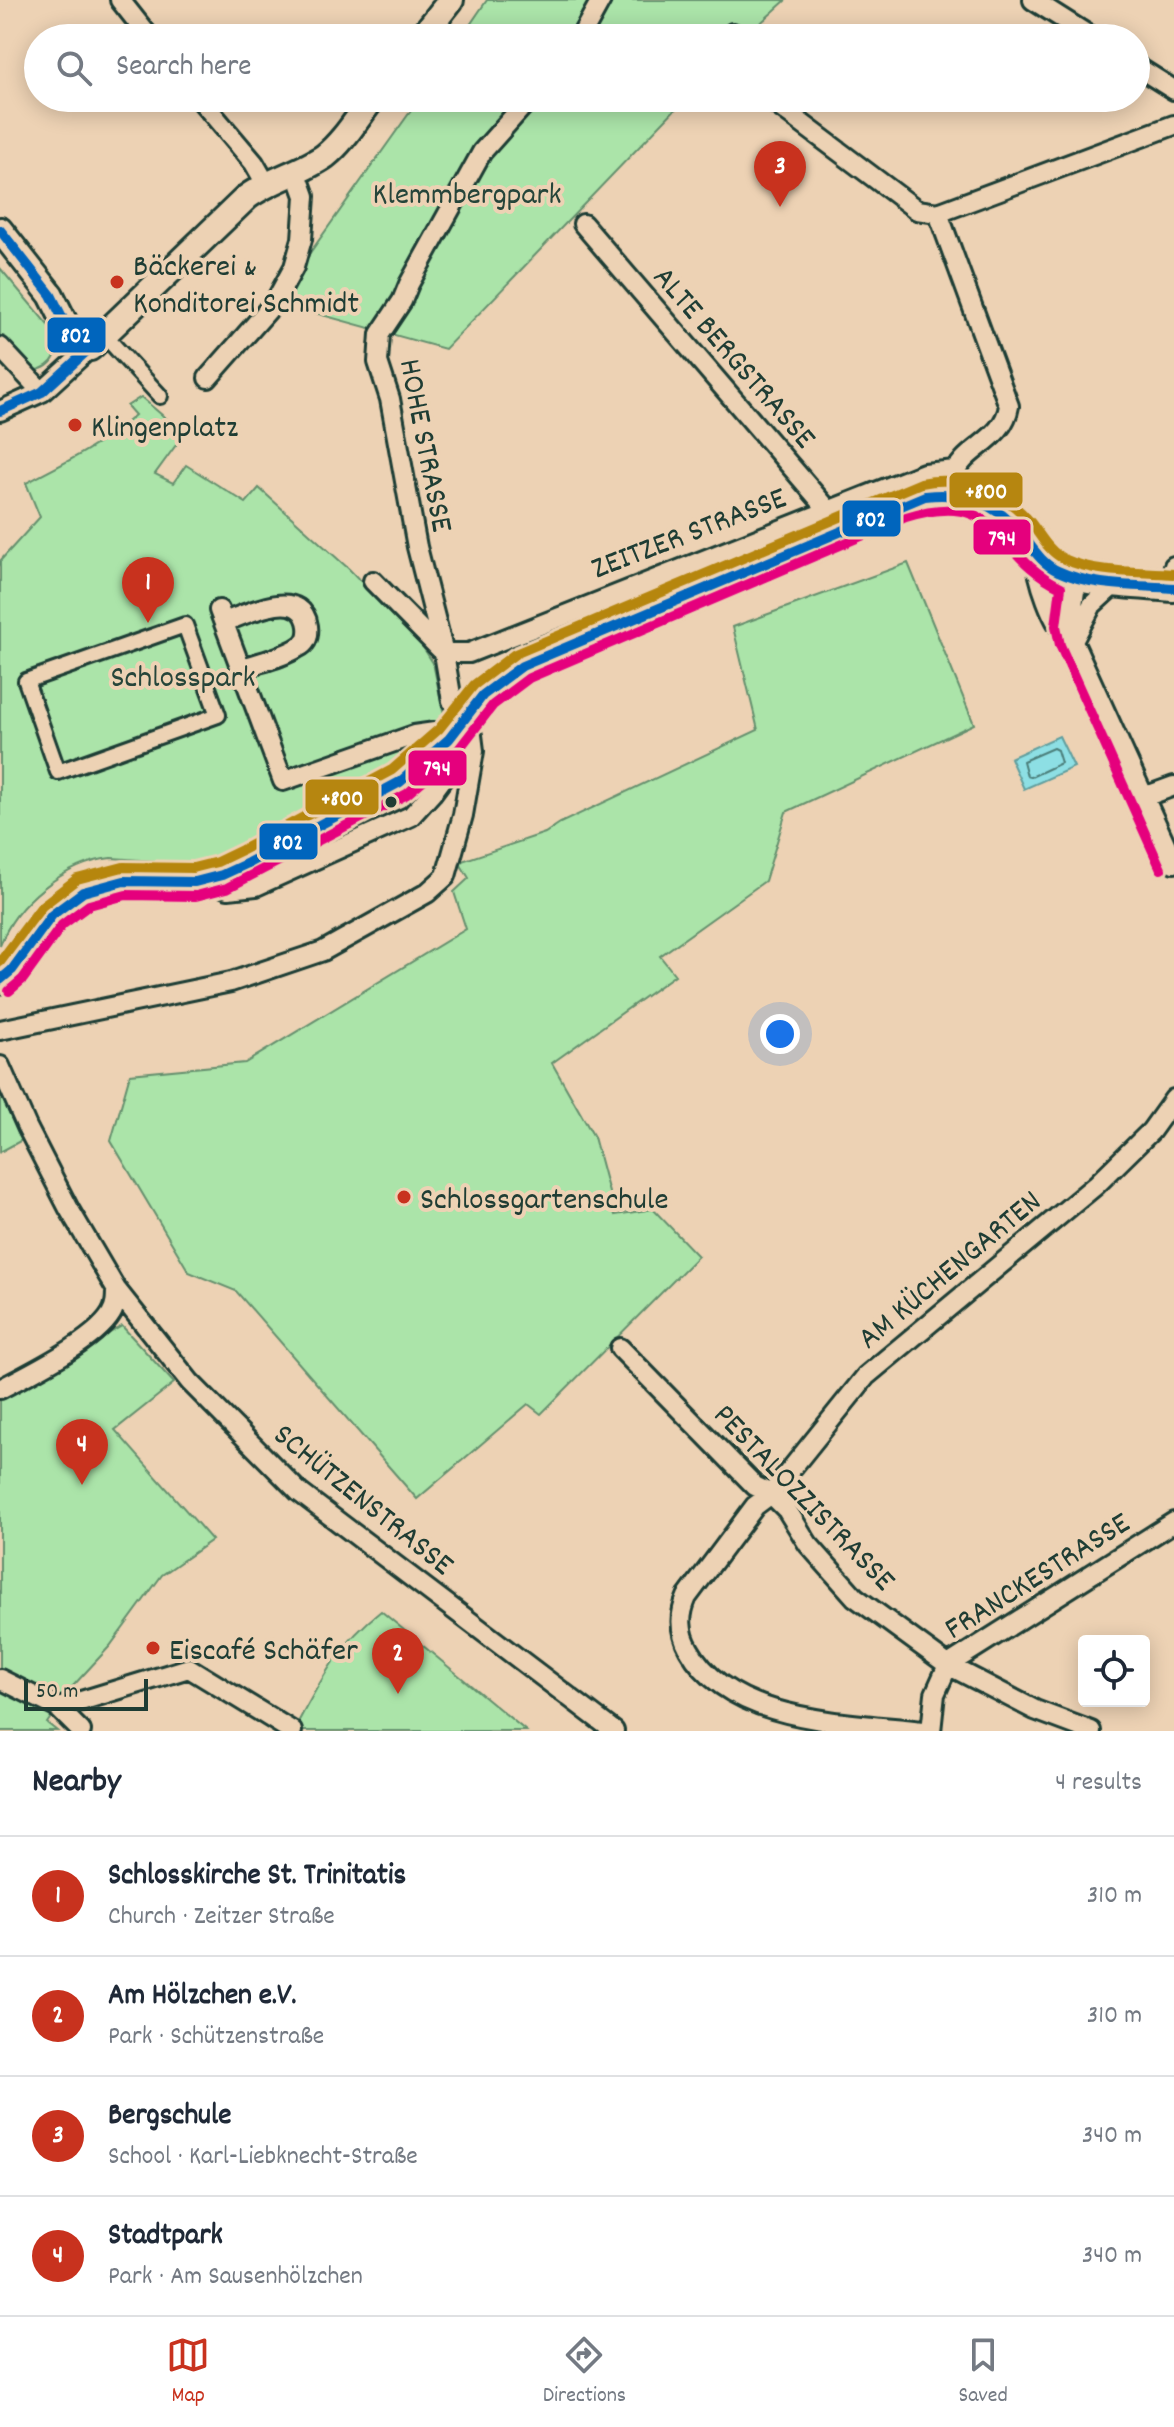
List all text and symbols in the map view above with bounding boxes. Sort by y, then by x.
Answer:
search box [24,24,1150,112]
icon: search [52,46,96,90]
text: Search here [116,47,252,90]
pin: 3 [754,141,806,207]
park label: Klemmbergpark [372,174,562,220]
place label: Bäckerei & Konditorei Schmidt [133,246,359,329]
street label: ALTE BERGSTRASSE [640,258,825,461]
marker: Bäckerei & Konditorei Schmidt [108,273,126,291]
line badge: 802 [46,316,107,354]
text: 802 [61,322,91,353]
street label: HOHE STRASSE [384,355,463,537]
place label: Klingenplatz [91,407,238,453]
marker: Klingenplatz [66,416,84,434]
line badge: +800 [948,471,1024,509]
street label: ZEITZER STRASSE [586,477,794,594]
text: +800 [965,478,1007,509]
line badge: 802 [841,499,902,538]
text: 802 [856,506,886,537]
line badge: 794 [972,518,1032,556]
text: 794 [988,525,1016,556]
pin: 1 [122,557,174,623]
park label: Schlosspark [110,657,256,703]
line badge: 794 [407,749,468,787]
text: 794 [423,755,451,786]
line badge: +800 [304,778,380,816]
text: +800 [321,785,363,816]
unlabelled marker [383,794,399,810]
line badge: 802 [258,822,319,861]
text: 802 [273,829,303,860]
your location [760,1014,800,1054]
place label: Schlossgartenschule [420,1179,668,1225]
street label: AM KÜCHENGARTEN [849,1181,1053,1363]
marker: Schlossgartenschule [395,1188,413,1206]
street label: PESTALOZZISTRASSE [700,1395,905,1604]
street label: SCHÜTZENSTRASSE [262,1415,462,1590]
pin: 4 [56,1419,108,1485]
street label: FRANCKESTRASSE [937,1503,1141,1654]
pin: 2 [372,1628,424,1694]
place label: Eiscafé Schäfer [169,1630,358,1676]
map controls [1078,1635,1150,1707]
button: locate [1078,1635,1150,1707]
marker: Eiscafé Schäfer [144,1639,162,1657]
scale bar [24,1675,148,1711]
text: 50 m [36,1677,78,1708]
text: Nearby [32,1759,121,1808]
text: 4 results [1055,1765,1142,1802]
text: Schlosskirche St. Trinitatis [108,1856,406,1899]
text: 1 [55,1878,61,1915]
text: 310 m [1087,1878,1142,1915]
text: Church · Zeitzer Straße [108,1899,335,1936]
text: Am Hölzchen e.V. [108,1976,296,2019]
text: 2 [52,1998,64,2035]
text: 310 m [1087,1998,1142,2035]
text: Park · Schützenstraße [108,2019,324,2056]
text: Bergschule [108,2096,231,2139]
text: 3 [52,2118,64,2155]
text: 340 m [1082,2118,1142,2155]
text: School · Karl-Liebknecht-Straße [108,2139,418,2176]
text: Stadtpark [108,2216,223,2259]
text: 4 [53,2238,63,2275]
text: 340 m [1082,2238,1142,2275]
text: Park · Am Sausenhölzchen [108,2259,363,2296]
tab: Map [166,2333,210,2412]
tab: Directions [543,2333,626,2412]
tab: Saved [959,2333,1008,2412]

